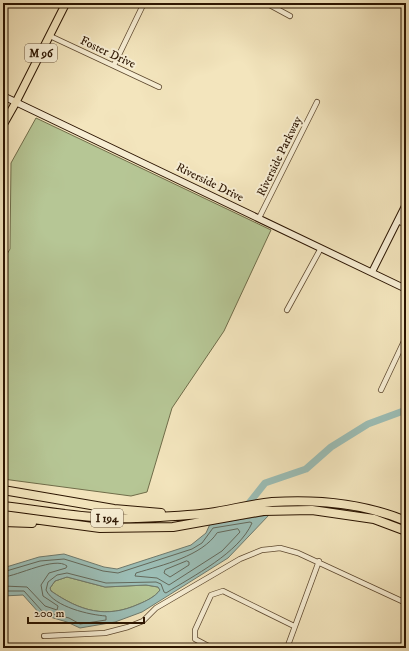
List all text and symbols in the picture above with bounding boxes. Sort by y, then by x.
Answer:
street label: Foster Drive [78,33,138,72]
road number: M 96 [25,44,57,62]
street label: Riverside Parkway [254,113,305,199]
street label: Riverside Drive [174,160,246,205]
road number: I 194 [91,509,123,527]
scale bar [28,599,144,625]
text: 200 m [34,606,64,621]

